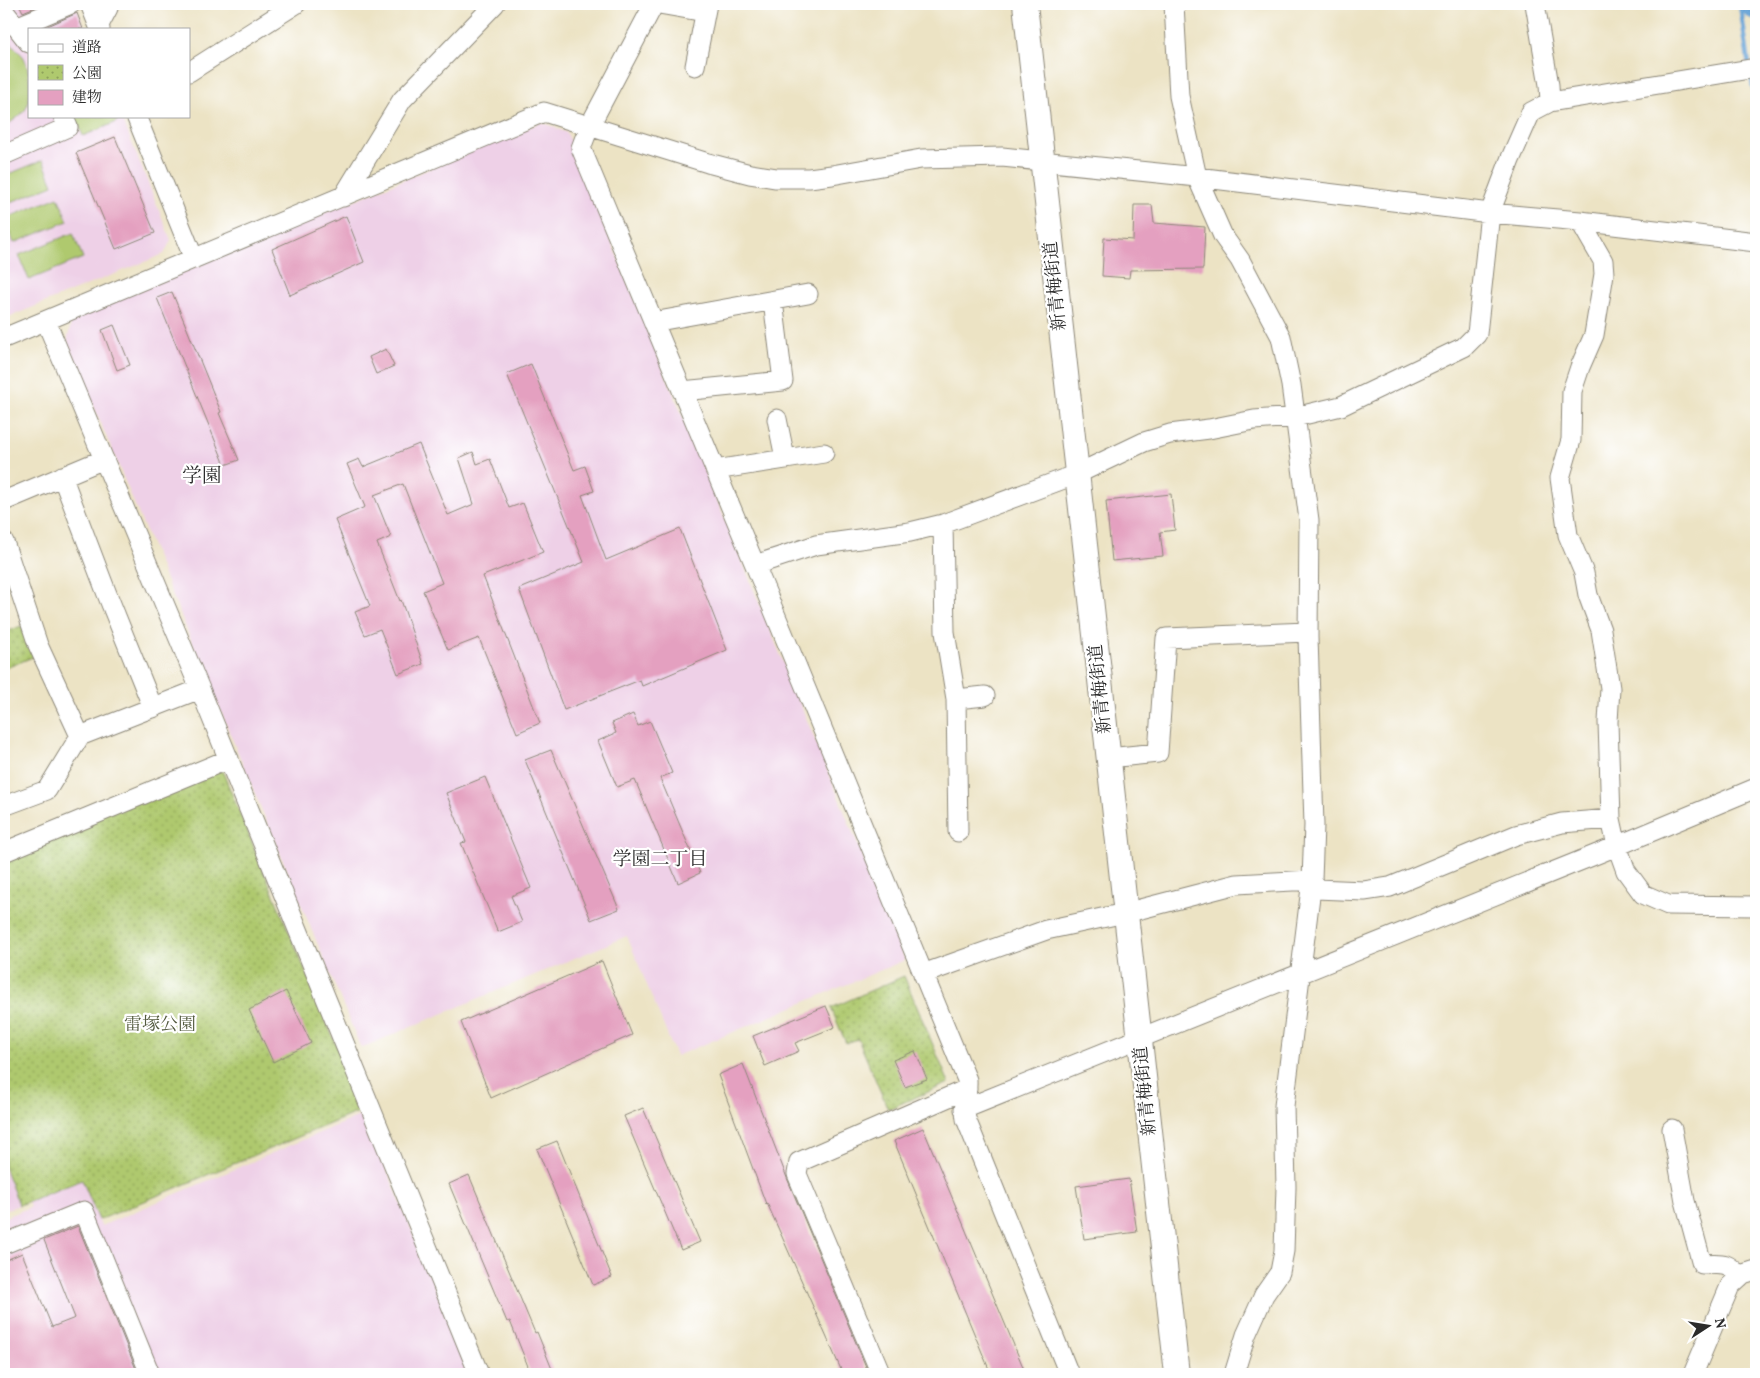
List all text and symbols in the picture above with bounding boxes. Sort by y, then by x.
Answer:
legend [28,28,190,118]
text: 道路 [72,38,102,59]
text: 公園 [72,64,102,85]
text: 建物 [72,88,102,109]
street label: 新青梅街道 [1039,240,1073,332]
district label: 学園 [182,463,222,491]
street label: 新青梅街道 [1084,643,1118,735]
district label: 学園二丁目 [612,847,708,873]
park label: 雷塚公園 [124,1013,196,1038]
street label: 新青梅街道 [1129,1045,1163,1137]
north arrow [1682,1300,1732,1350]
text: N [1709,1317,1730,1331]

